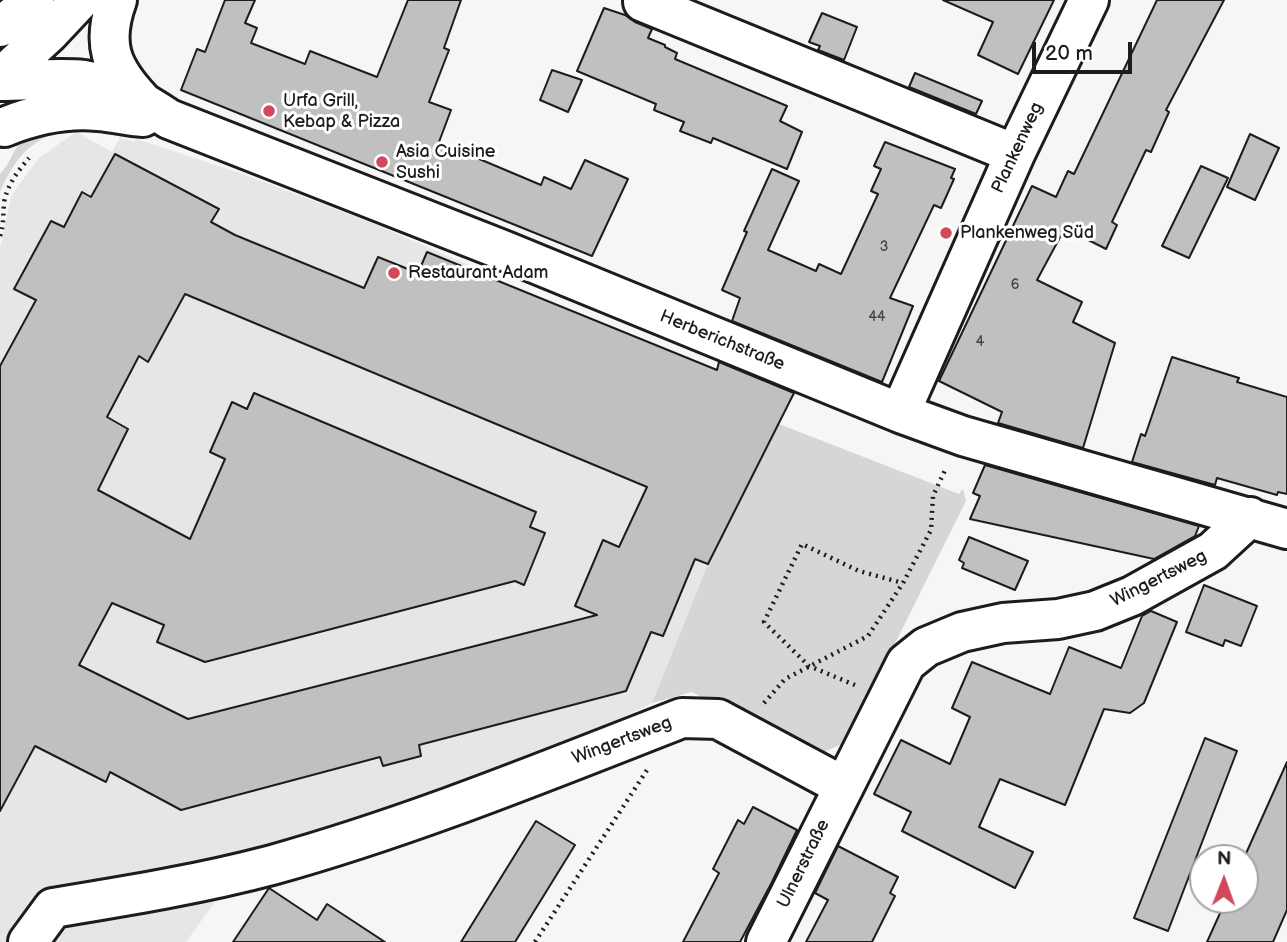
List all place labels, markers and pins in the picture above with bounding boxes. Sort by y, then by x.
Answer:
place label: Urfa Grill, Kebap & Pizza [283,90,400,132]
marker: Urfa Grill, Kebap & Pizza [261,103,277,119]
place label: Asia Cuisine Sushi [396,141,495,184]
marker: Asia Cuisine Sushi [374,154,390,170]
place label: Plankenweg Süd [960,222,1094,244]
marker: Plankenweg Süd [938,225,954,241]
place label: Restaurant Adam [408,262,548,284]
marker: Restaurant Adam [386,265,402,281]

